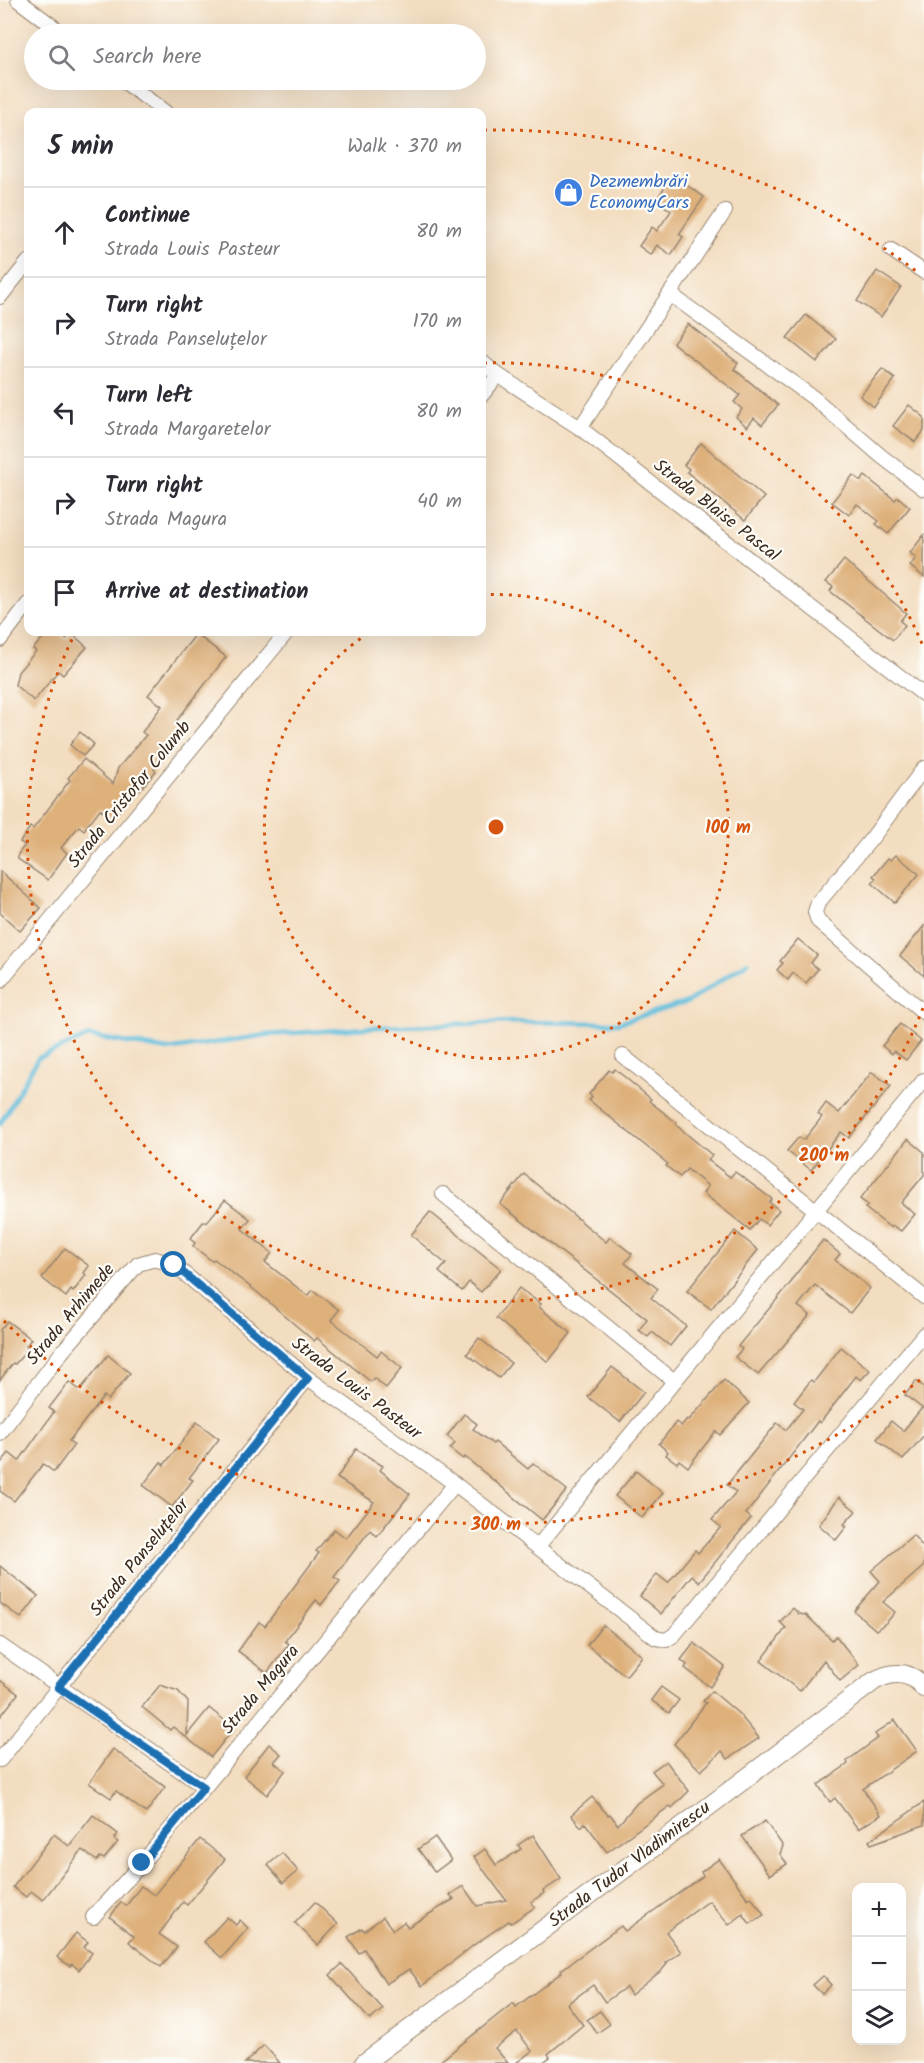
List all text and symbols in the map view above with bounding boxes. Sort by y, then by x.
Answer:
search box [24,24,486,90]
text: Search here [93,40,201,75]
icon: search [45,41,78,74]
text: 5 min [48,126,114,168]
text: Walk · 370 m [347,131,462,163]
place label: Dezmembrări EconomyCars [589,168,689,218]
shop icon: Dezmembrări EconomyCars [552,176,584,208]
text: Continue [105,199,190,234]
icon: ahead [48,216,81,249]
text: 80 m [416,216,462,248]
text: Strada Louis Pasteur [105,234,279,266]
text: Turn right [105,289,203,324]
icon: right [48,306,81,339]
text: 170 m [413,306,462,338]
text: Strada Panseluțelor [105,324,267,356]
text: Turn left [105,379,192,414]
icon: left [48,396,81,429]
text: 80 m [416,396,462,428]
text: Strada Margaretelor [105,414,270,446]
street label: Strada Blaise Pascal [646,452,786,570]
text: Turn right [105,469,203,504]
icon: right [48,486,81,519]
text: 40 m [417,486,462,518]
text: Strada Magura [105,504,227,536]
text: Arrive at destination [105,575,308,610]
icon: arrive [48,576,81,609]
street label: Strada Cristofor Columb [61,714,199,875]
text: 100 m [705,814,751,843]
centre of rings [486,817,506,837]
text: 200 m [799,1142,850,1171]
route start [160,1251,186,1277]
street label: Strada Arhimede [19,1257,123,1373]
street label: Strada Louis Pasteur [285,1330,428,1448]
street label: Strada Panseluțelor [83,1492,198,1624]
text: 300 m [470,1511,521,1540]
street label: Strada Magura [215,1639,307,1741]
street label: Strada Tudor Vladimirescu [543,1794,718,1936]
route end [128,1849,154,1875]
map controls [852,1883,906,2045]
button: + [852,1883,906,1937]
button: − [852,1937,906,1991]
button: layers [852,1991,906,2045]

